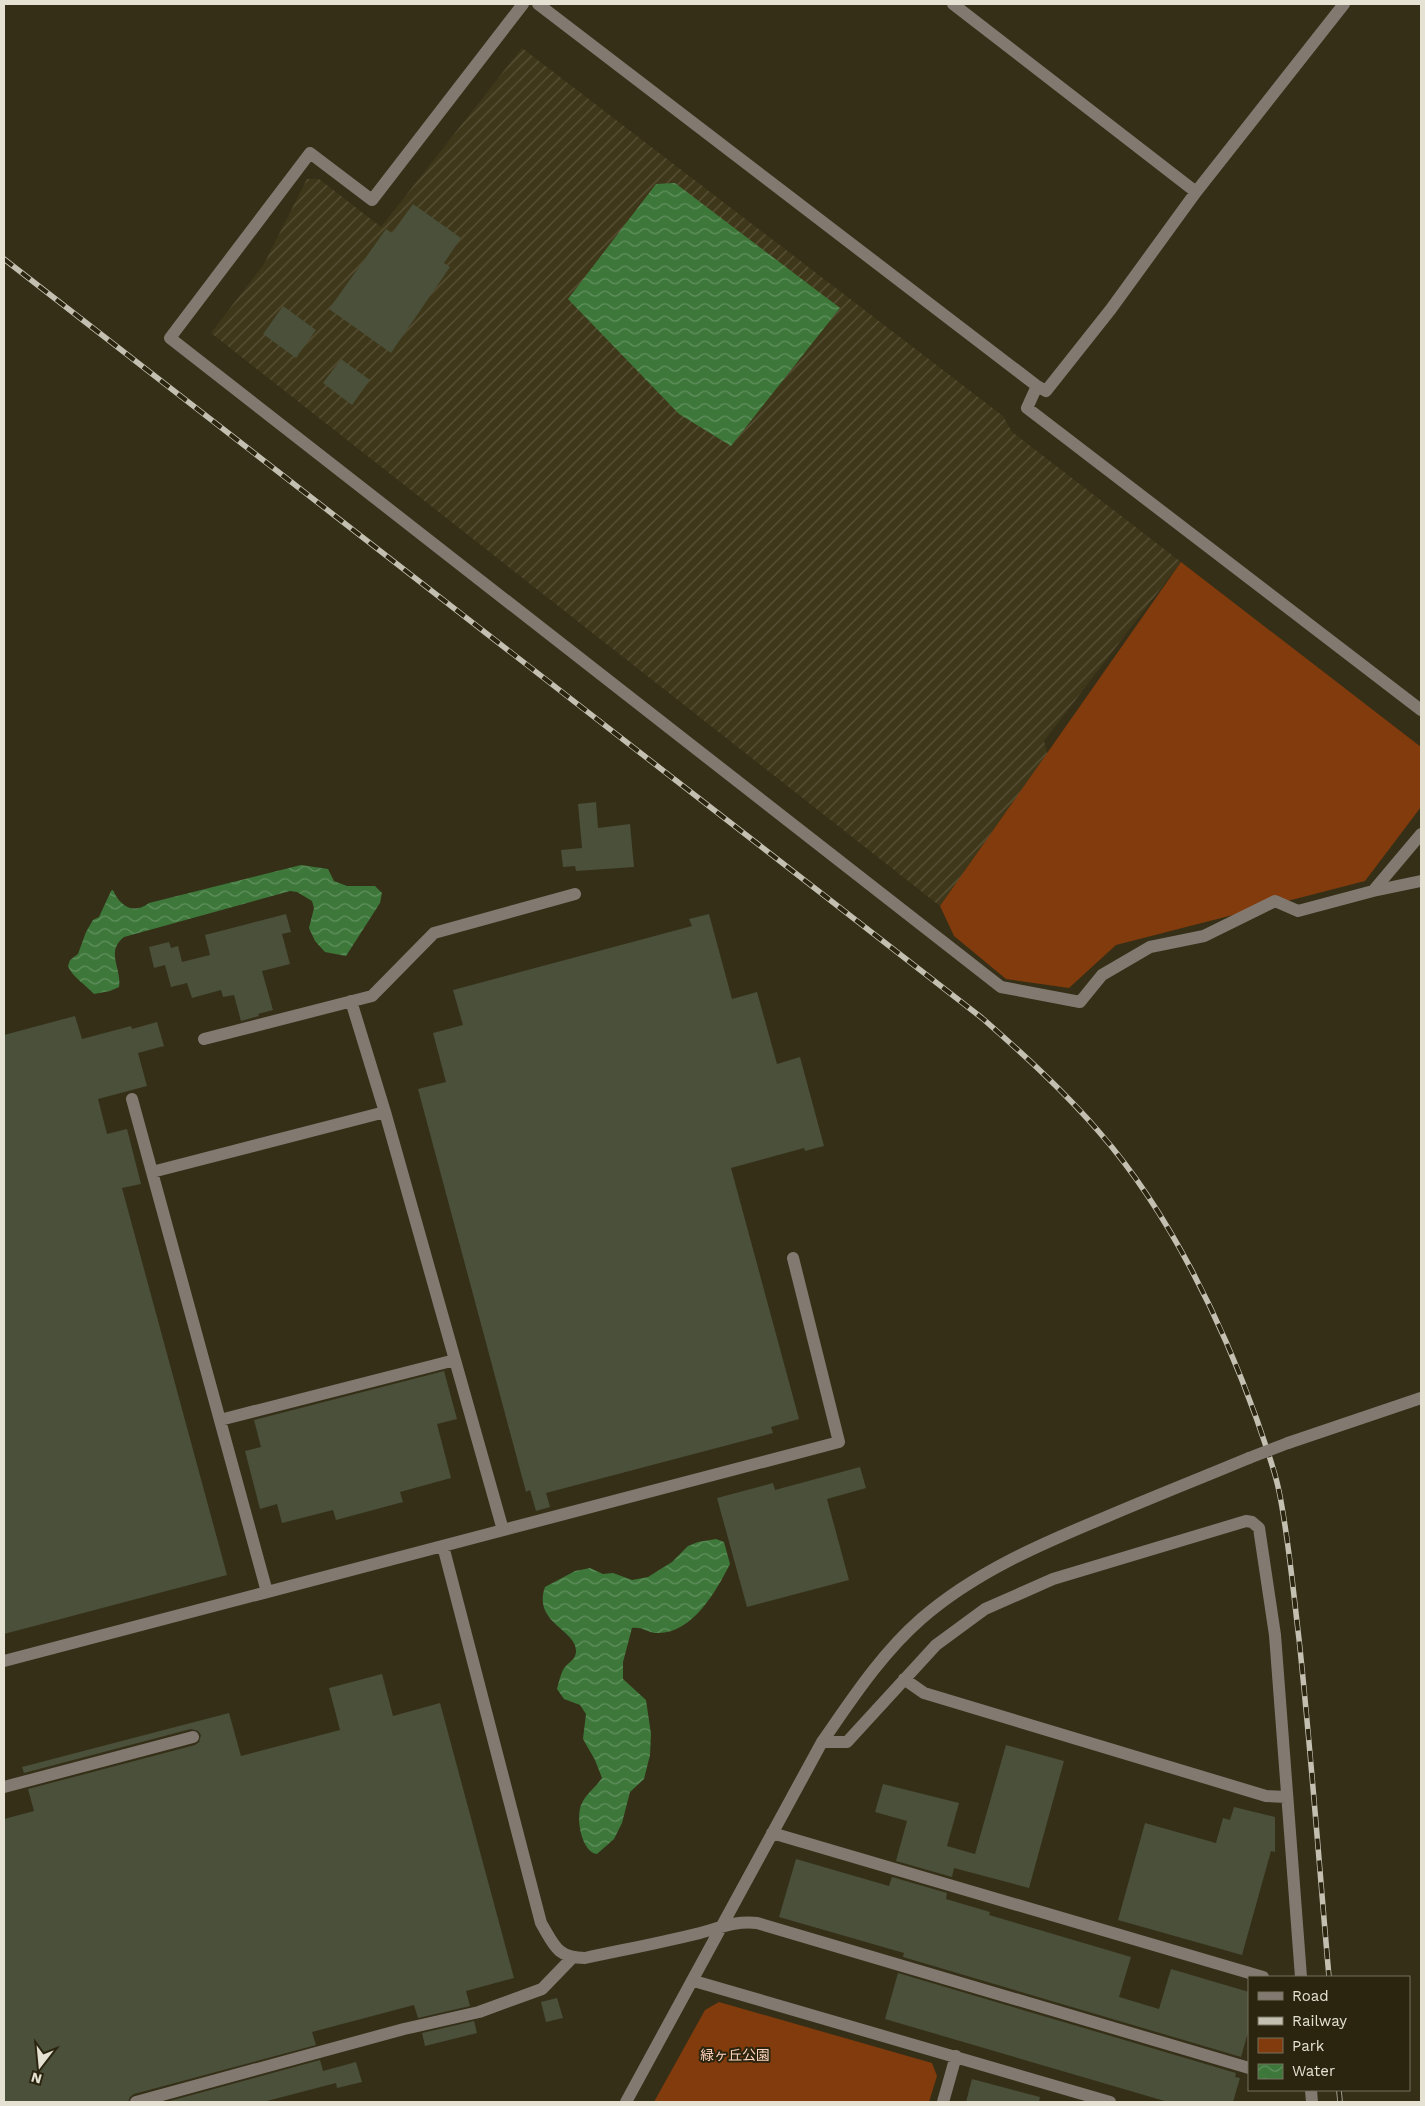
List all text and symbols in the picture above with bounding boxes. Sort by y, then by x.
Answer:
legend [1248,1976,1410,2091]
text: Road [1292,1987,1329,2005]
text: Railway [1292,2012,1347,2030]
text: Park [1292,2037,1325,2055]
north arrow [15,2041,65,2091]
park label: 緑ヶ丘公園 [700,2047,770,2063]
text: Water [1292,2062,1335,2080]
text: N [29,2069,44,2088]

